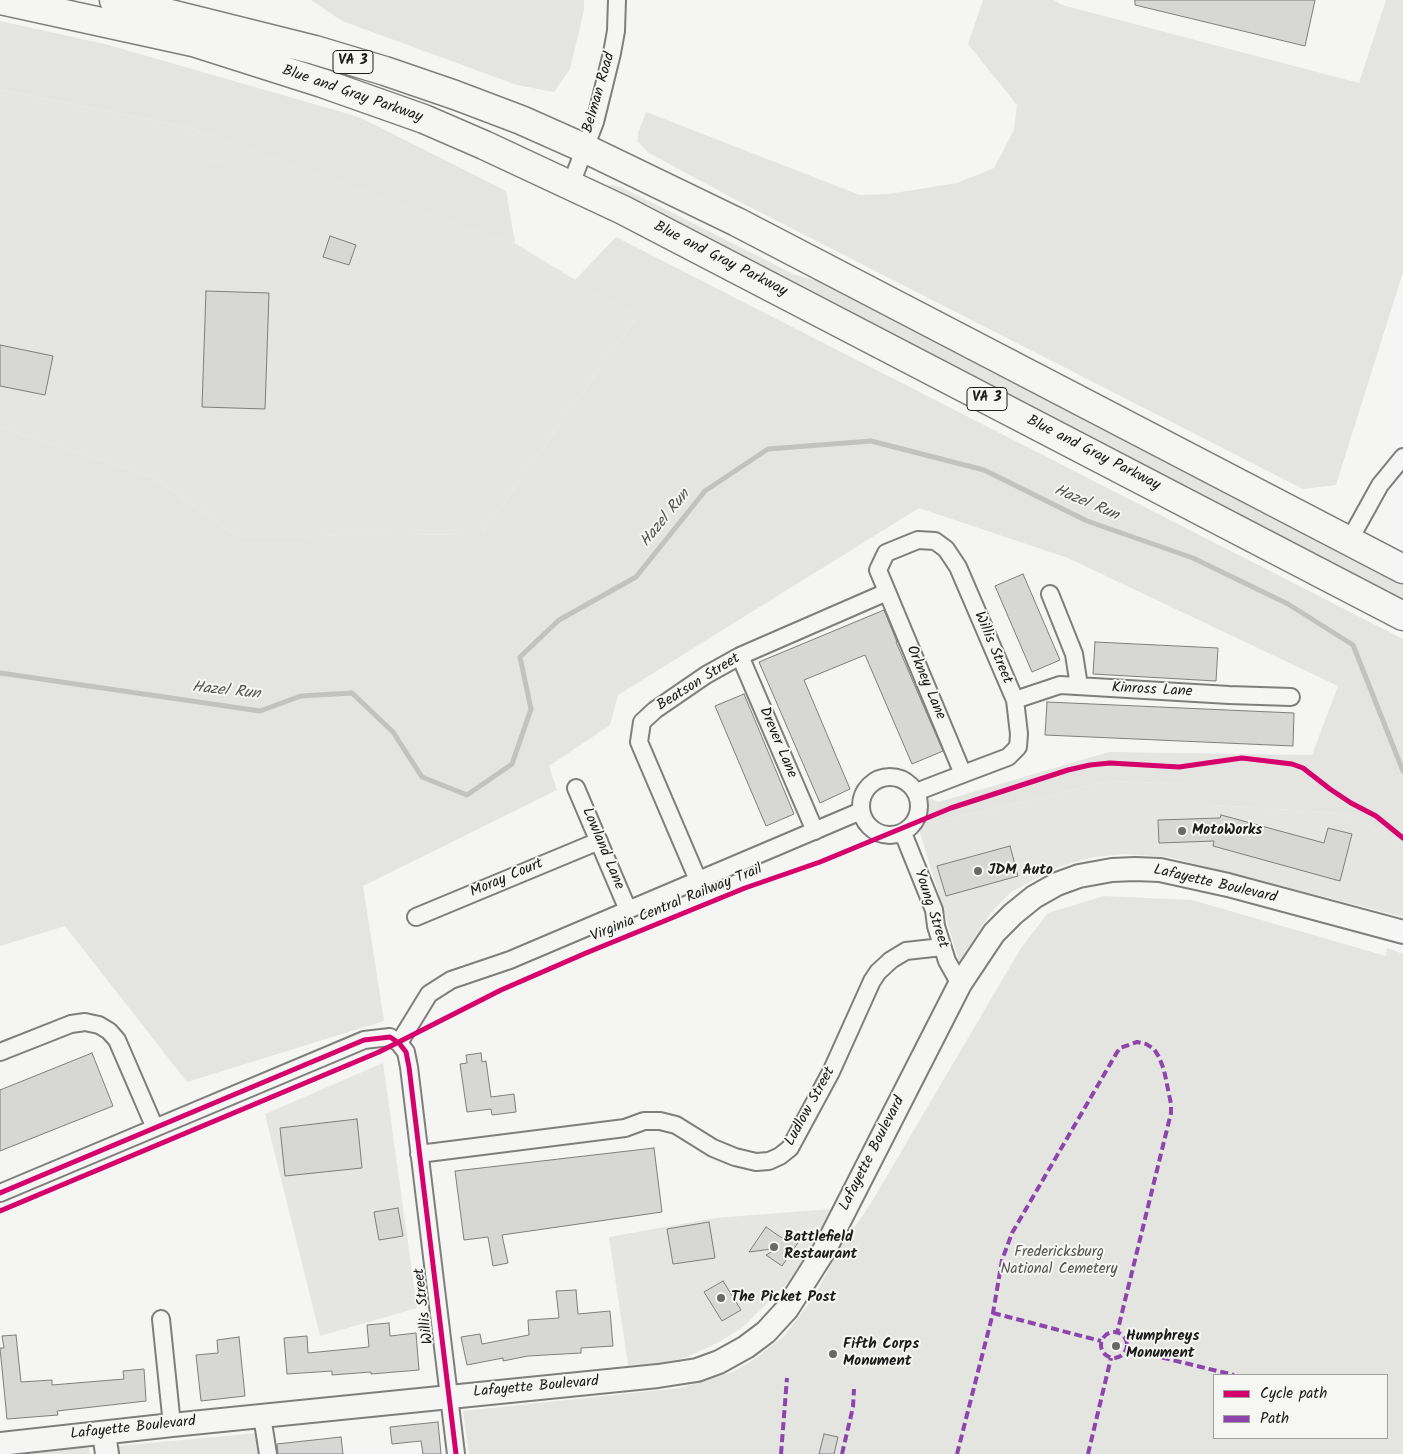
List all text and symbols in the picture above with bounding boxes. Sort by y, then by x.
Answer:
road number: VA 3 [333,51,373,74]
street label: Belman Road [580,51,620,135]
street label: Blue and Gray Parkway [279,63,425,127]
street label: Blue and Gray Parkway [650,219,790,301]
road number: VA 3 [967,388,1007,410]
street label: Blue and Gray Parkway [1023,413,1163,495]
water label: Hazel Run [1051,482,1121,526]
water label: Hazel Run [637,486,695,552]
street label: Willis Street [969,609,1015,687]
street label: Orkney Lane [901,643,949,723]
street label: Beatson Street [654,650,744,716]
water label: Hazel Run [191,679,261,705]
street label: Kinross Lane [1111,680,1193,702]
street label: Drever Lane [754,705,800,781]
street label: Lowland Lane [577,805,627,893]
place label: MotoWorks [1192,822,1262,840]
marker: MotoWorks [1176,825,1188,837]
street label: Moray Court [468,856,546,902]
street label: Virginia Central Railway Trail [589,861,765,947]
place label: JDM Auto [988,862,1053,880]
street label: Lafayette Boulevard [1152,862,1278,908]
marker: JDM Auto [972,865,984,877]
street label: Young Street [909,867,951,951]
street label: Ludlow Street [782,1064,840,1150]
street label: Lafayette Boulevard [836,1094,910,1214]
place label: Battlefield Restaurant [784,1229,857,1264]
marker: Battlefield Restaurant [768,1241,780,1253]
park label: Fredericksburg National Cemetery [1000,1244,1118,1279]
street label: Willis Street [411,1267,439,1345]
place label: The Picket Post [731,1289,836,1307]
marker: The Picket Post [715,1292,727,1304]
place label: Humphreys Monument [1126,1328,1199,1363]
place label: Fifth Corps Monument [843,1336,919,1371]
marker: Humphreys Monument [1110,1340,1122,1352]
marker: Fifth Corps Monument [827,1348,839,1360]
street label: Lafayette Boulevard [473,1374,599,1402]
legend [1213,1374,1388,1439]
text: Cycle path [1260,1382,1327,1406]
text: Path [1260,1407,1289,1431]
street label: Lafayette Boulevard [69,1413,197,1445]

